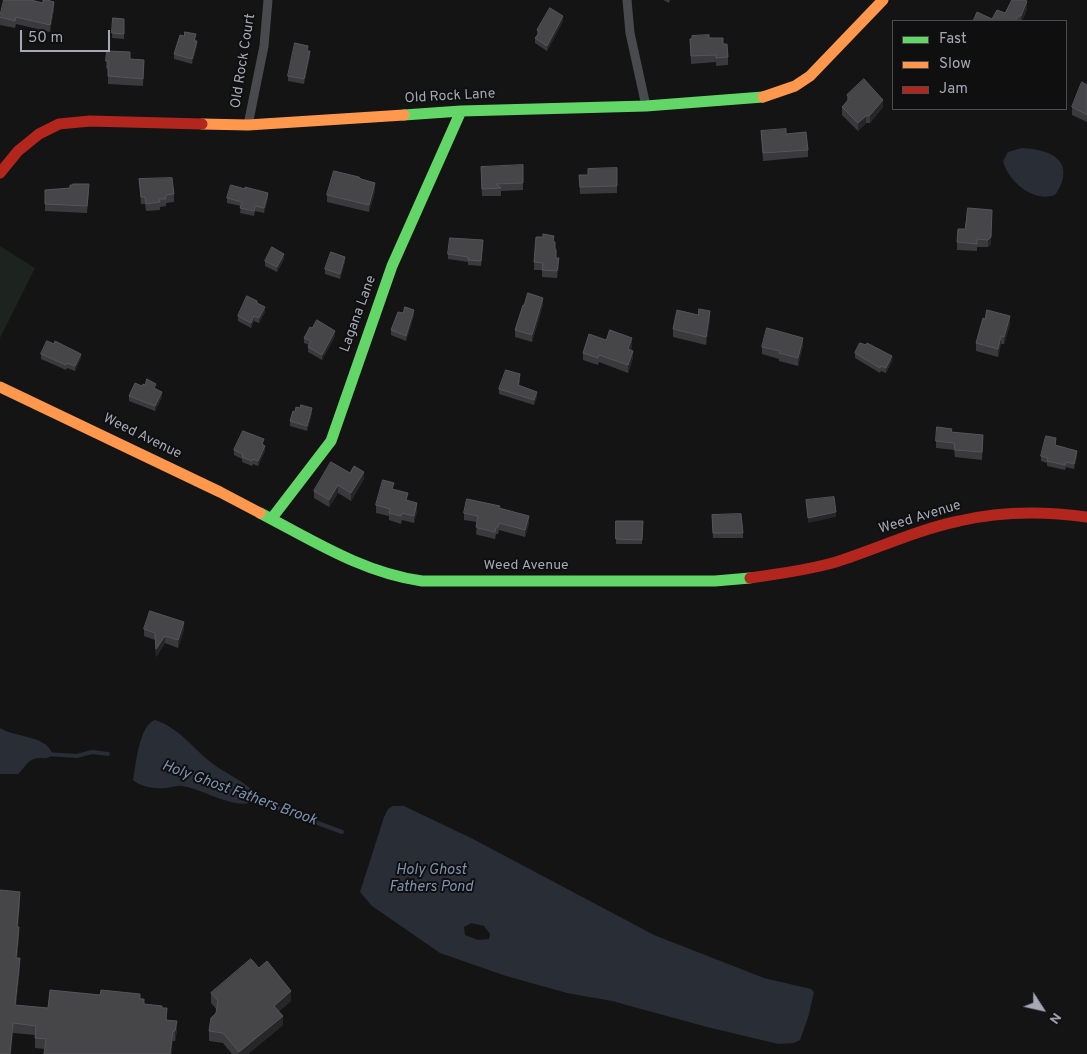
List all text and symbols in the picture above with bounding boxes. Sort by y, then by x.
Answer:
street label: Old Rock Court [228,12,260,110]
scale bar [22,20,112,52]
legend [892,20,1067,110]
text: 50 m [28,29,63,48]
text: Fast [939,30,967,49]
text: Slow [939,55,971,74]
text: Jam [939,80,968,99]
street label: Old Rock Lane [404,86,496,108]
street label: Lagana Lane [337,273,381,355]
street label: Weed Avenue [100,411,184,463]
street label: Weed Avenue [877,498,963,538]
street label: Weed Avenue [483,558,569,574]
water label: Holy Ghost Fathers Brook [159,758,319,830]
water label: Holy Ghost Fathers Pond [389,862,473,897]
north arrow [1017,984,1067,1034]
text: N [1045,1009,1065,1027]

